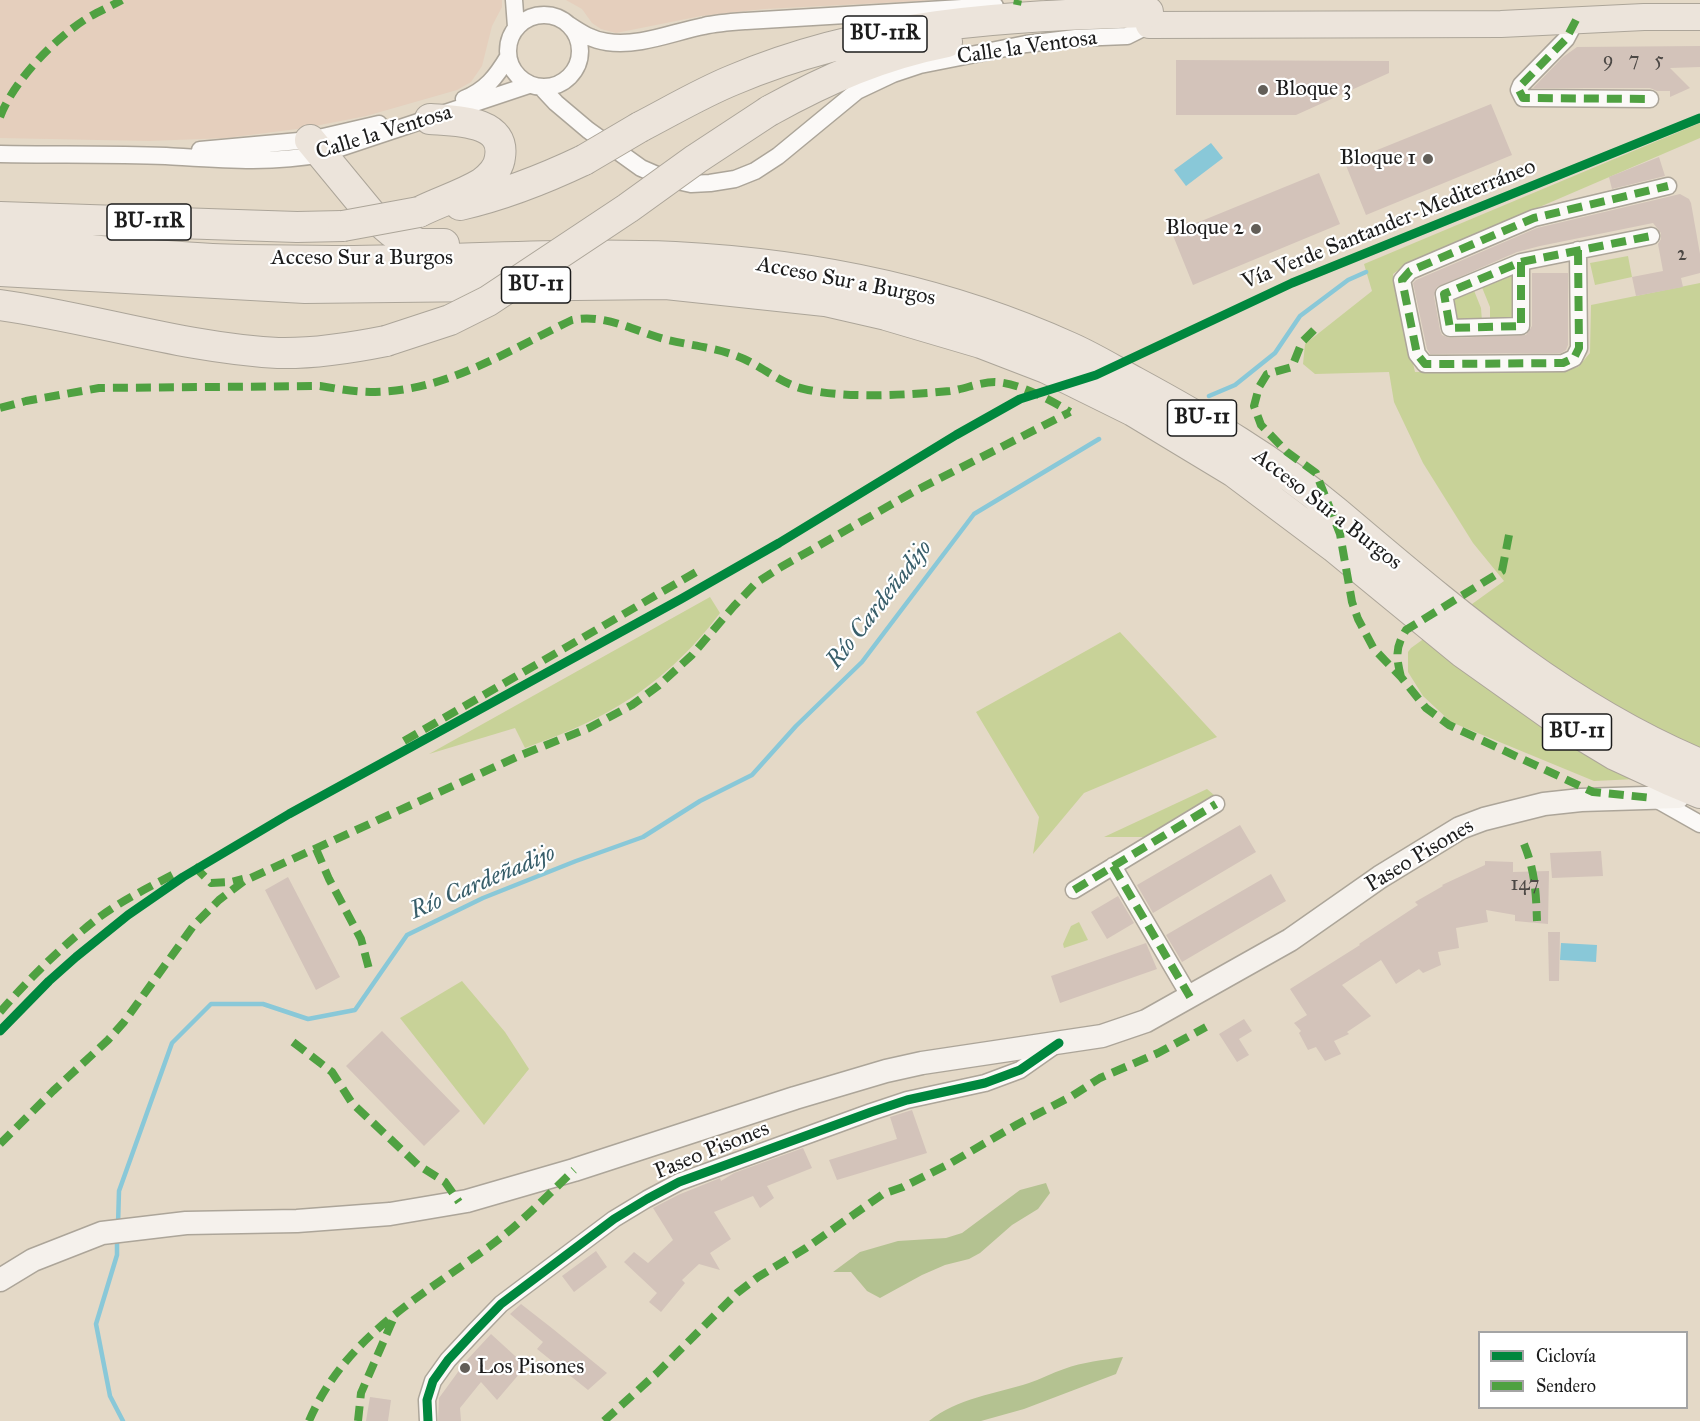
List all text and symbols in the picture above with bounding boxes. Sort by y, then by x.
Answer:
road number: BU-11R [843,16,927,52]
street label: Calle la Ventosa [955,25,1099,71]
house number: 9 [1603,49,1613,73]
house number: 7 [1629,49,1639,73]
house number: 5 [1654,49,1664,73]
place label: Bloque 3 [1275,77,1352,103]
marker: Bloque 3 [1256,83,1270,97]
street label: Calle la Ventosa [313,100,455,166]
place label: Bloque 1 [1340,146,1416,172]
marker: Bloque 1 [1421,152,1435,166]
street label: Vía Verde Santander-Mediterráneo [1238,154,1540,296]
road number: BU-11R [107,204,191,240]
place label: Bloque 2 [1165,216,1244,242]
marker: Bloque 2 [1249,222,1263,236]
house number: 2 [1677,243,1687,267]
street label: Acceso Sur a Burgos [271,246,453,272]
street label: Acceso Sur a Burgos [754,252,938,312]
road number: BU-11 [502,267,570,303]
road number: BU-11 [1168,400,1236,436]
street label: Acceso Sur a Burgos [1247,444,1407,576]
water label: Río Cardeñadijo [821,535,939,675]
road number: BU-11 [1542,714,1612,750]
street label: Paseo Pisones [1361,813,1479,899]
water label: Río Cardeñadijo [406,839,560,927]
house number: 147 [1511,873,1539,897]
street label: Paseo Pisones [651,1116,773,1186]
legend [1478,1331,1688,1409]
text: Ciclovía [1536,1345,1596,1367]
place label: Los Pisones [477,1355,584,1381]
marker: Los Pisones [458,1361,472,1375]
text: Sendero [1536,1375,1596,1397]

